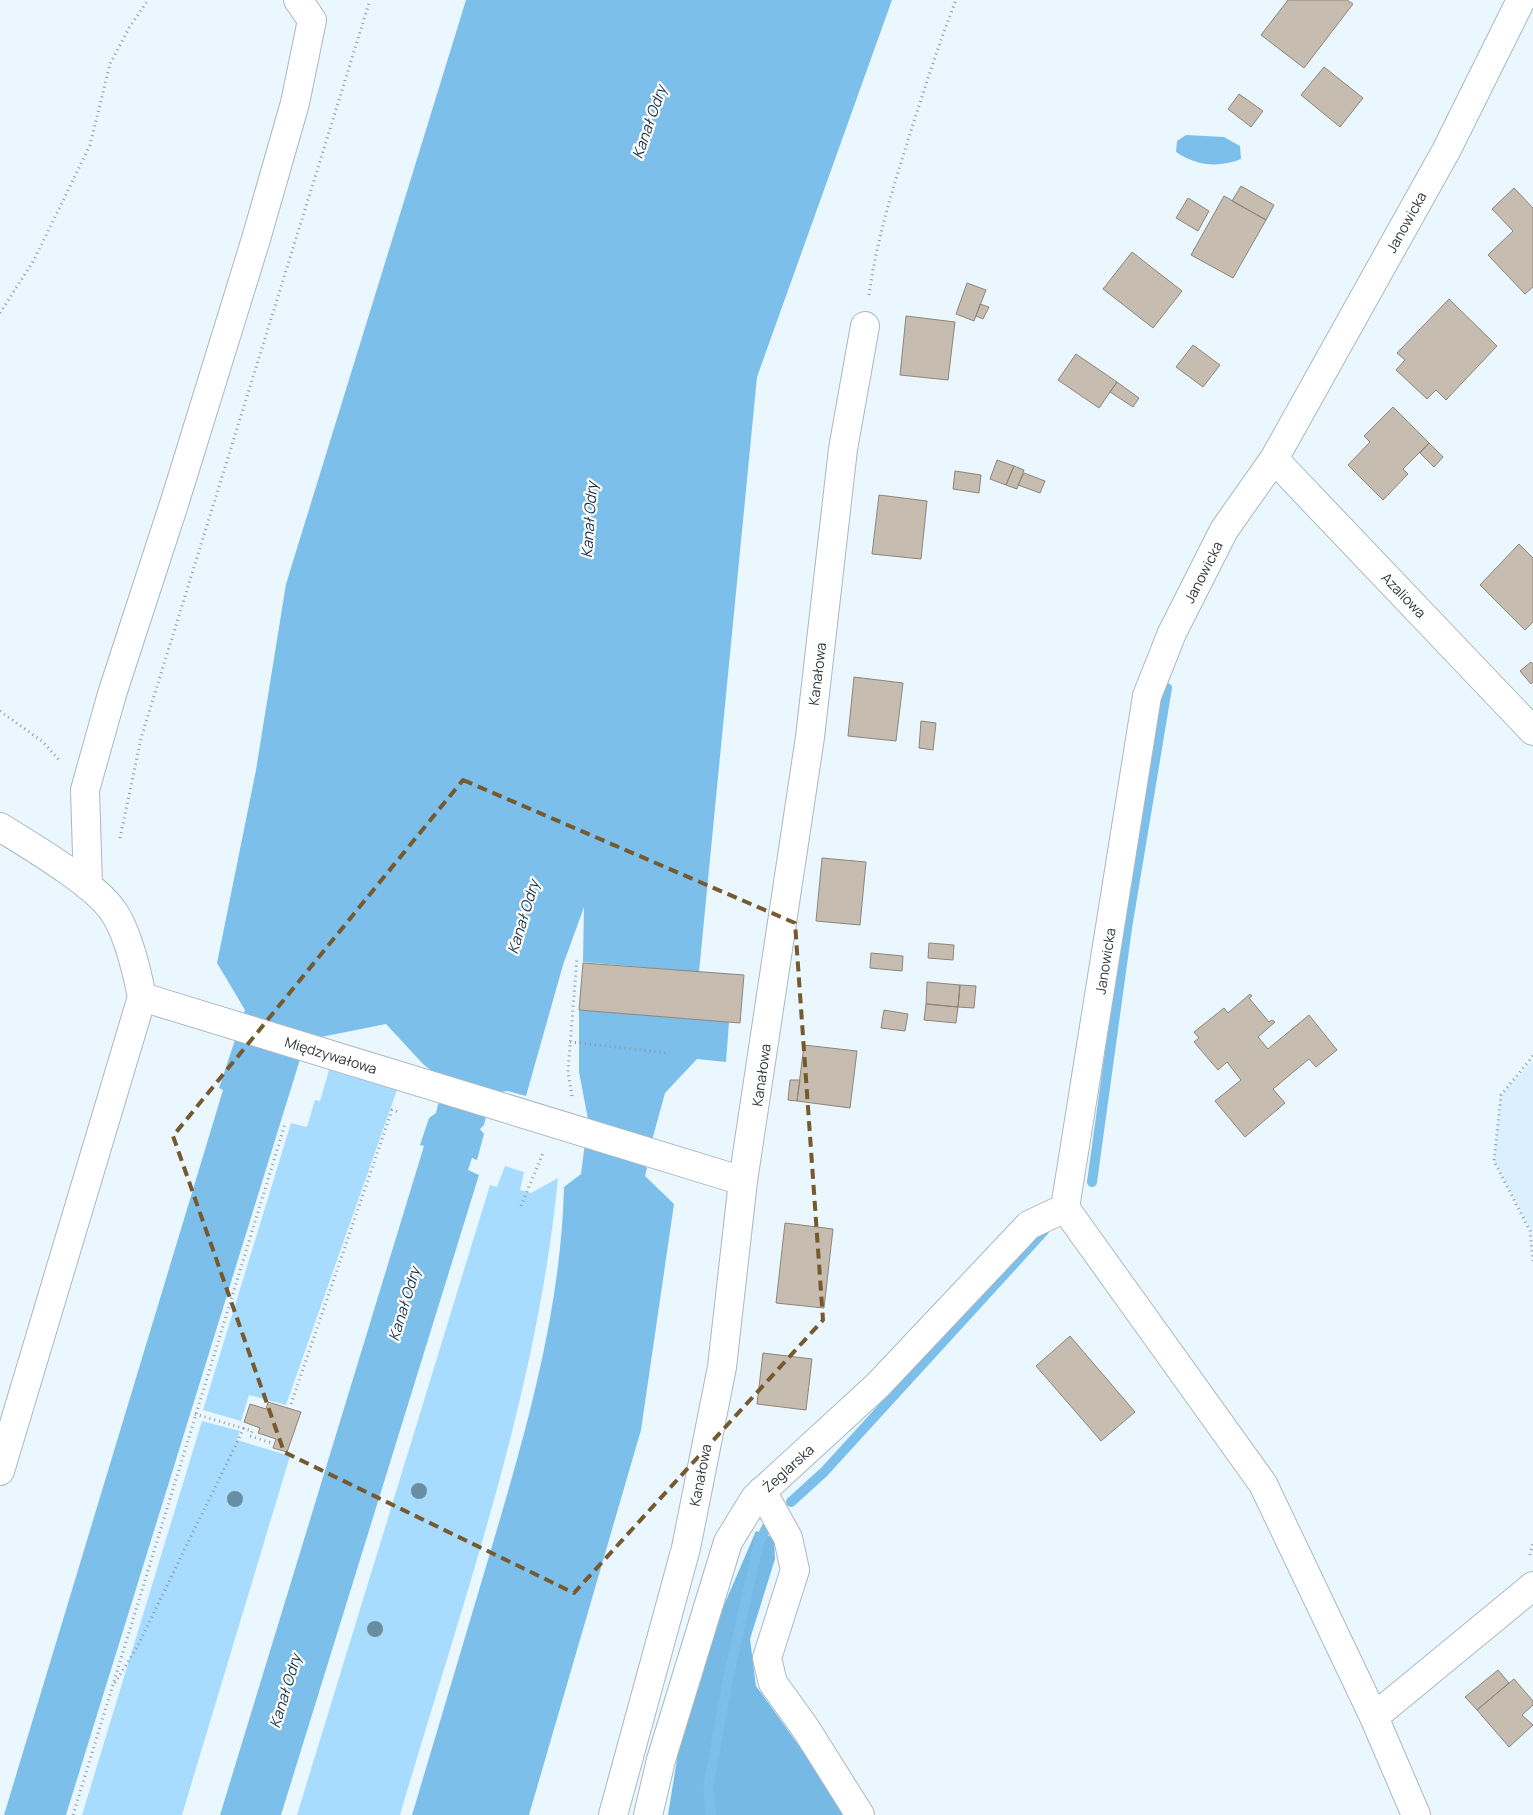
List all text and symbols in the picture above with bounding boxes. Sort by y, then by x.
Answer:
water label: Kanał Odry [627,81,672,161]
street label: Janowicka [1381,188,1431,256]
water label: Kanał Odry [576,479,602,559]
street label: Janowicka [1179,538,1227,606]
street label: Azaliowa [1378,568,1430,622]
street label: Kanałowa [804,641,830,707]
water label: Kanał Odry [502,876,545,956]
street label: Janowicka [1090,926,1120,996]
street label: Międzywałowa [283,1032,379,1078]
street label: Kanałowa [747,1042,775,1108]
water label: Kanał Odry [383,1263,426,1343]
street label: Żeglarska [758,1440,818,1496]
street label: Kanałowa [685,1442,715,1508]
water label: Kanał Odry [264,1650,307,1730]

